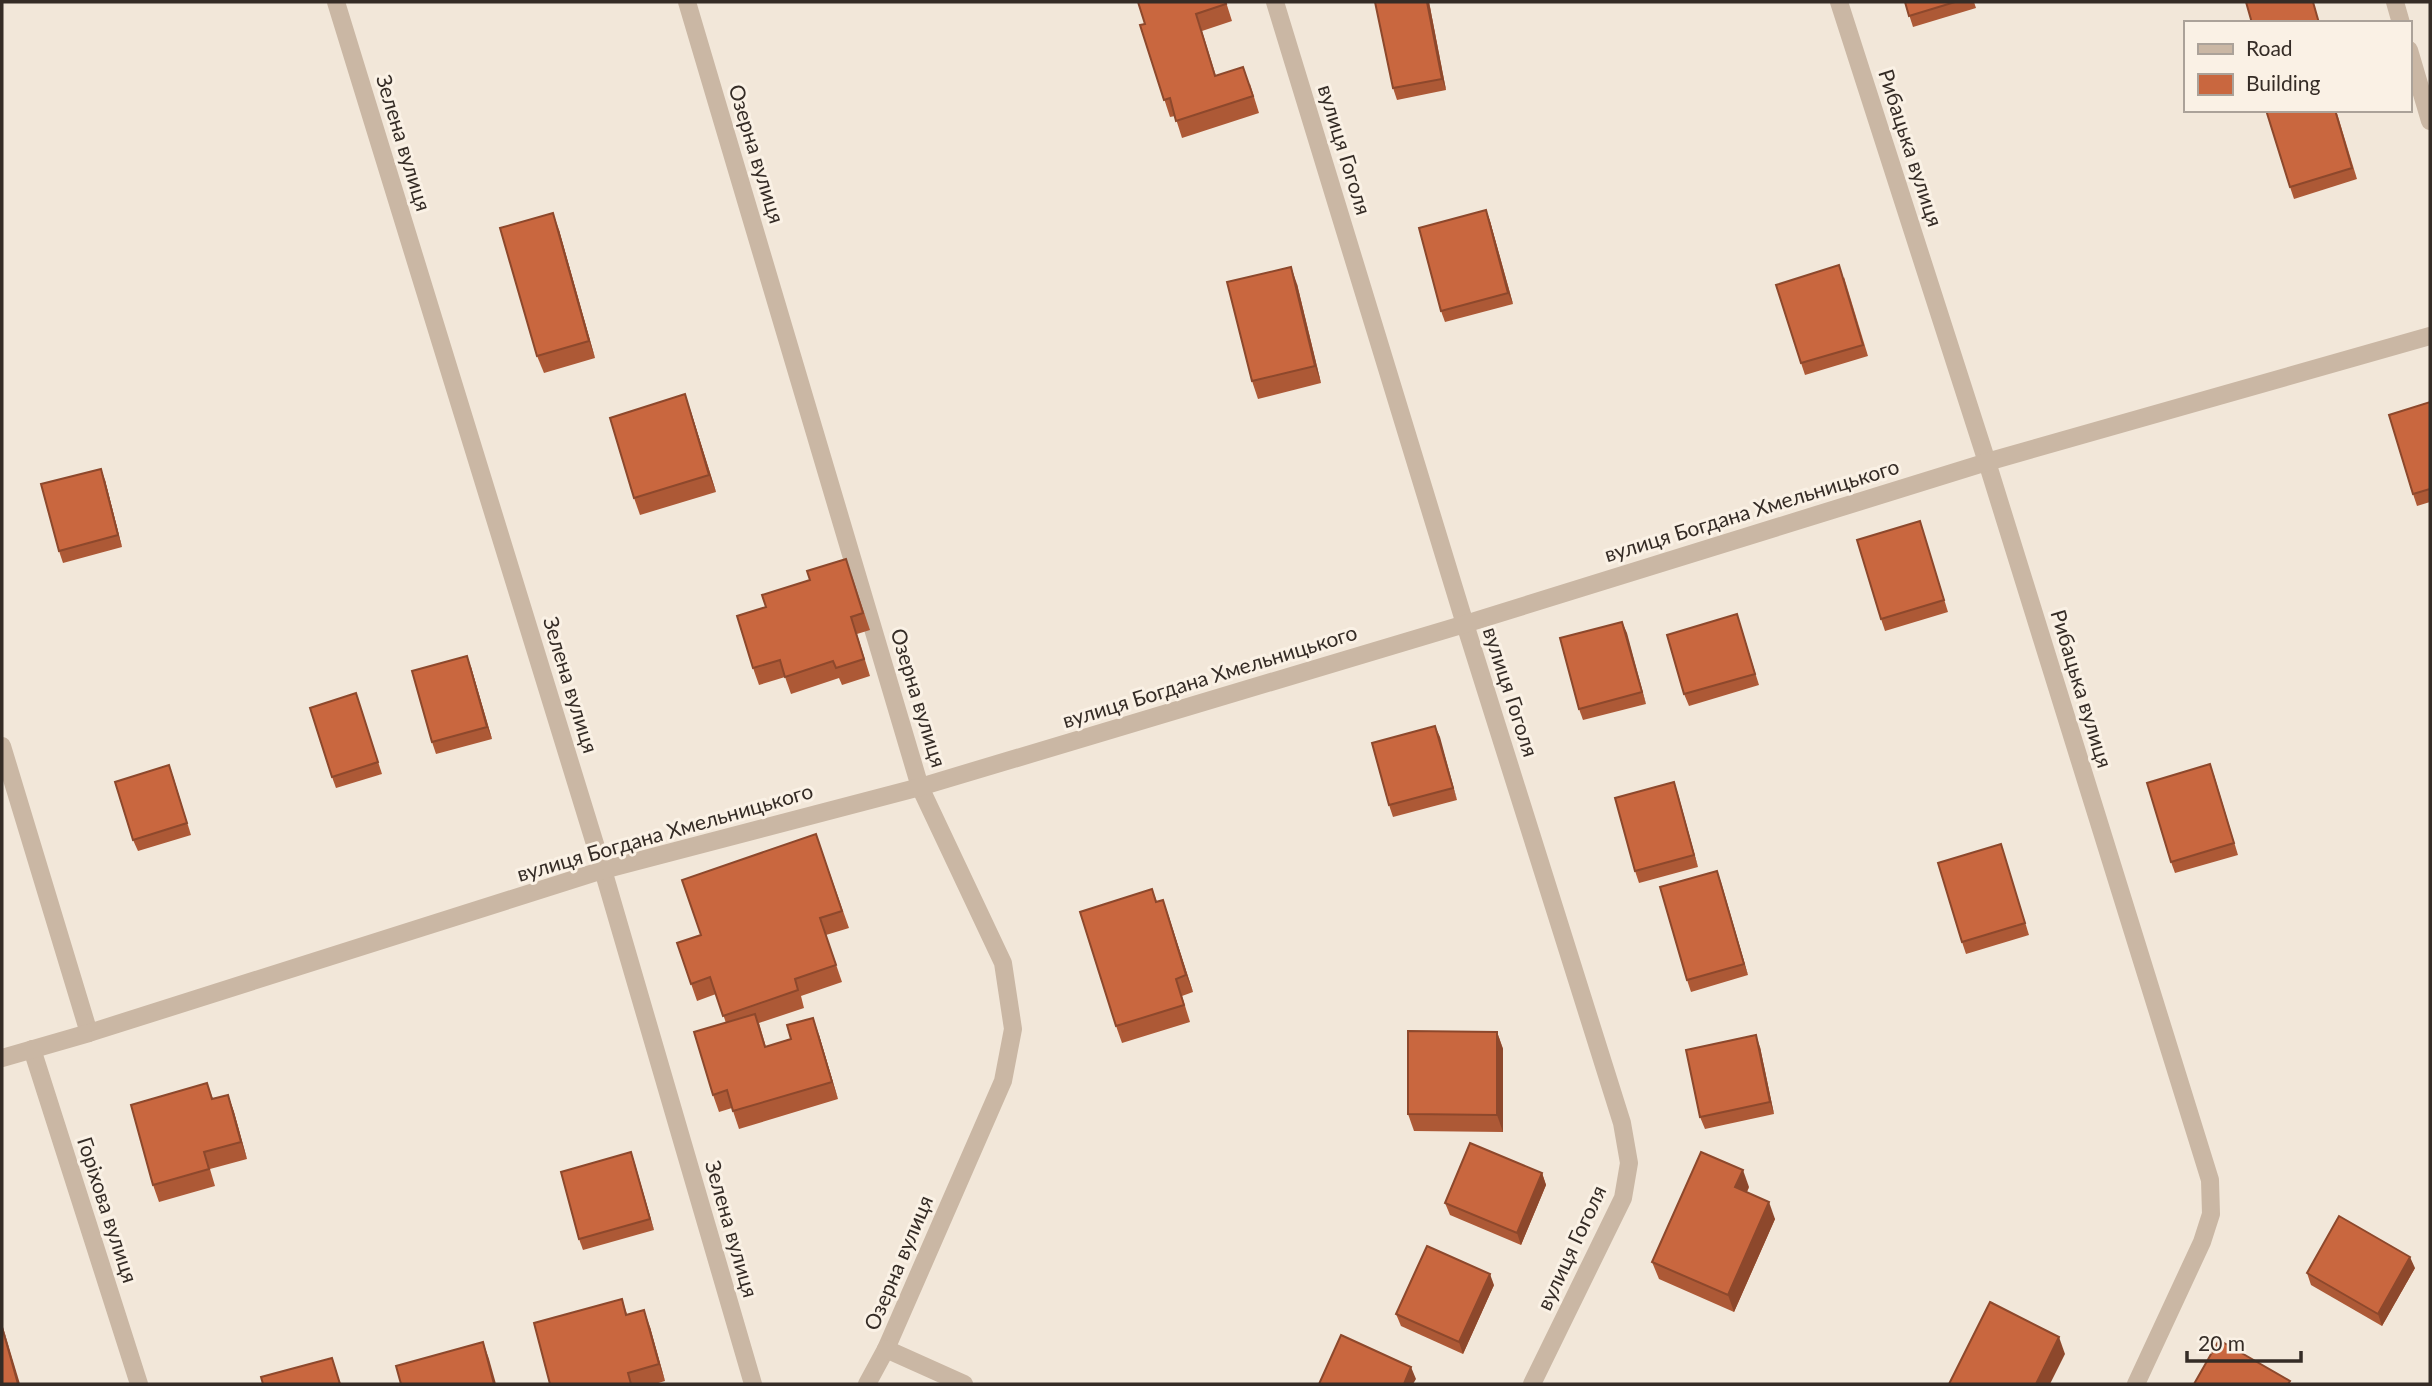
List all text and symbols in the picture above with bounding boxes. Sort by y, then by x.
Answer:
legend [2184,21,2411,112]
text: Road [2246,35,2293,60]
street label: Рибацька вулиця [1874,66,1949,229]
text: Building [2246,70,2321,95]
street label: Зелена вулиця [372,71,437,214]
street label: Озерна вулиця [724,81,790,226]
street label: вулиця Гоголя [1314,81,1377,218]
street label: вулиця Богдана Хмельницького [1601,453,1902,566]
street label: Рибацька вулиця [2046,606,2118,771]
street label: Зелена вулиця [539,613,604,756]
street label: вулиця Богдана Хмельницького [1059,619,1360,732]
street label: вулиця Гоголя [1479,624,1544,759]
street label: Озерна вулиця [886,625,952,770]
street label: вулиця Богдана Хмельницького [514,777,816,886]
street label: Горіхова вулиця [73,1133,144,1286]
street label: Зелена вулиця [701,1157,764,1300]
street label: вулиця Гоголя [1531,1181,1610,1314]
street label: Озерна вулиця [858,1191,937,1334]
scale bar [2187,1320,2301,1364]
text: 20 m [2198,1330,2245,1355]

